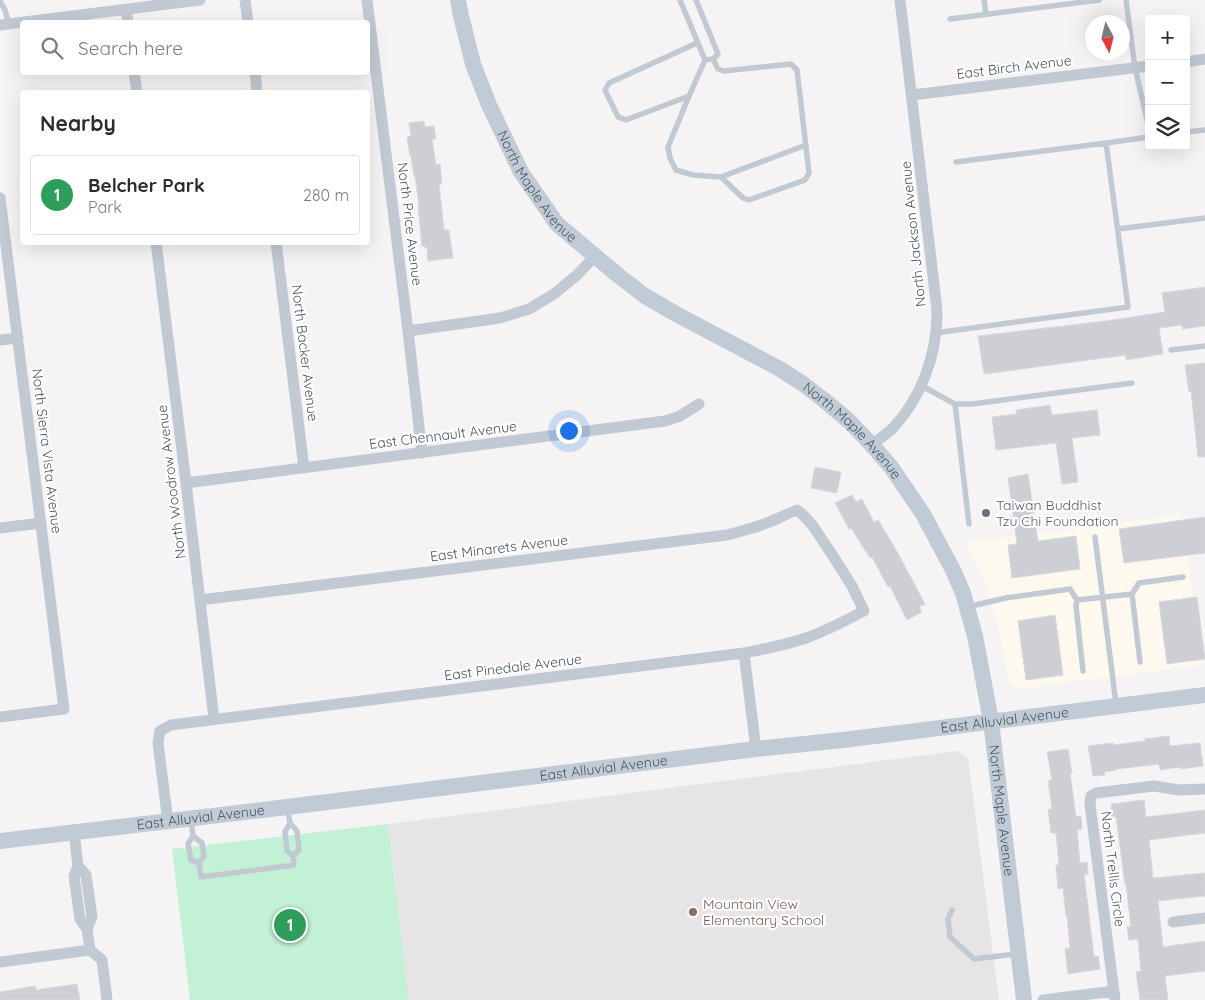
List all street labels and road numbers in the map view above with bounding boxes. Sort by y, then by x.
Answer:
street label: East Birch Avenue [955,51,1073,83]
street label: North Maple Avenue [493,128,581,246]
street label: North Jackson Avenue [896,160,930,308]
street label: North Price Avenue [394,161,427,287]
street label: North Backer Avenue [288,284,322,422]
street label: North Sierra Vista Avenue [28,367,66,535]
street label: North Maple Avenue [799,378,906,483]
street label: North Woodrow Avenue [153,404,189,560]
street label: East Chennault Avenue [368,417,518,453]
street label: East Minarets Avenue [429,531,569,565]
street label: East Pinedale Avenue [443,650,583,684]
street label: East Alluvial Avenue [940,703,1070,737]
street label: North Maple Avenue [985,744,1018,877]
street label: East Alluvial Avenue [539,751,669,785]
street label: East Alluvial Avenue [136,801,266,834]
street label: North Trellis Circle [1097,810,1129,928]

